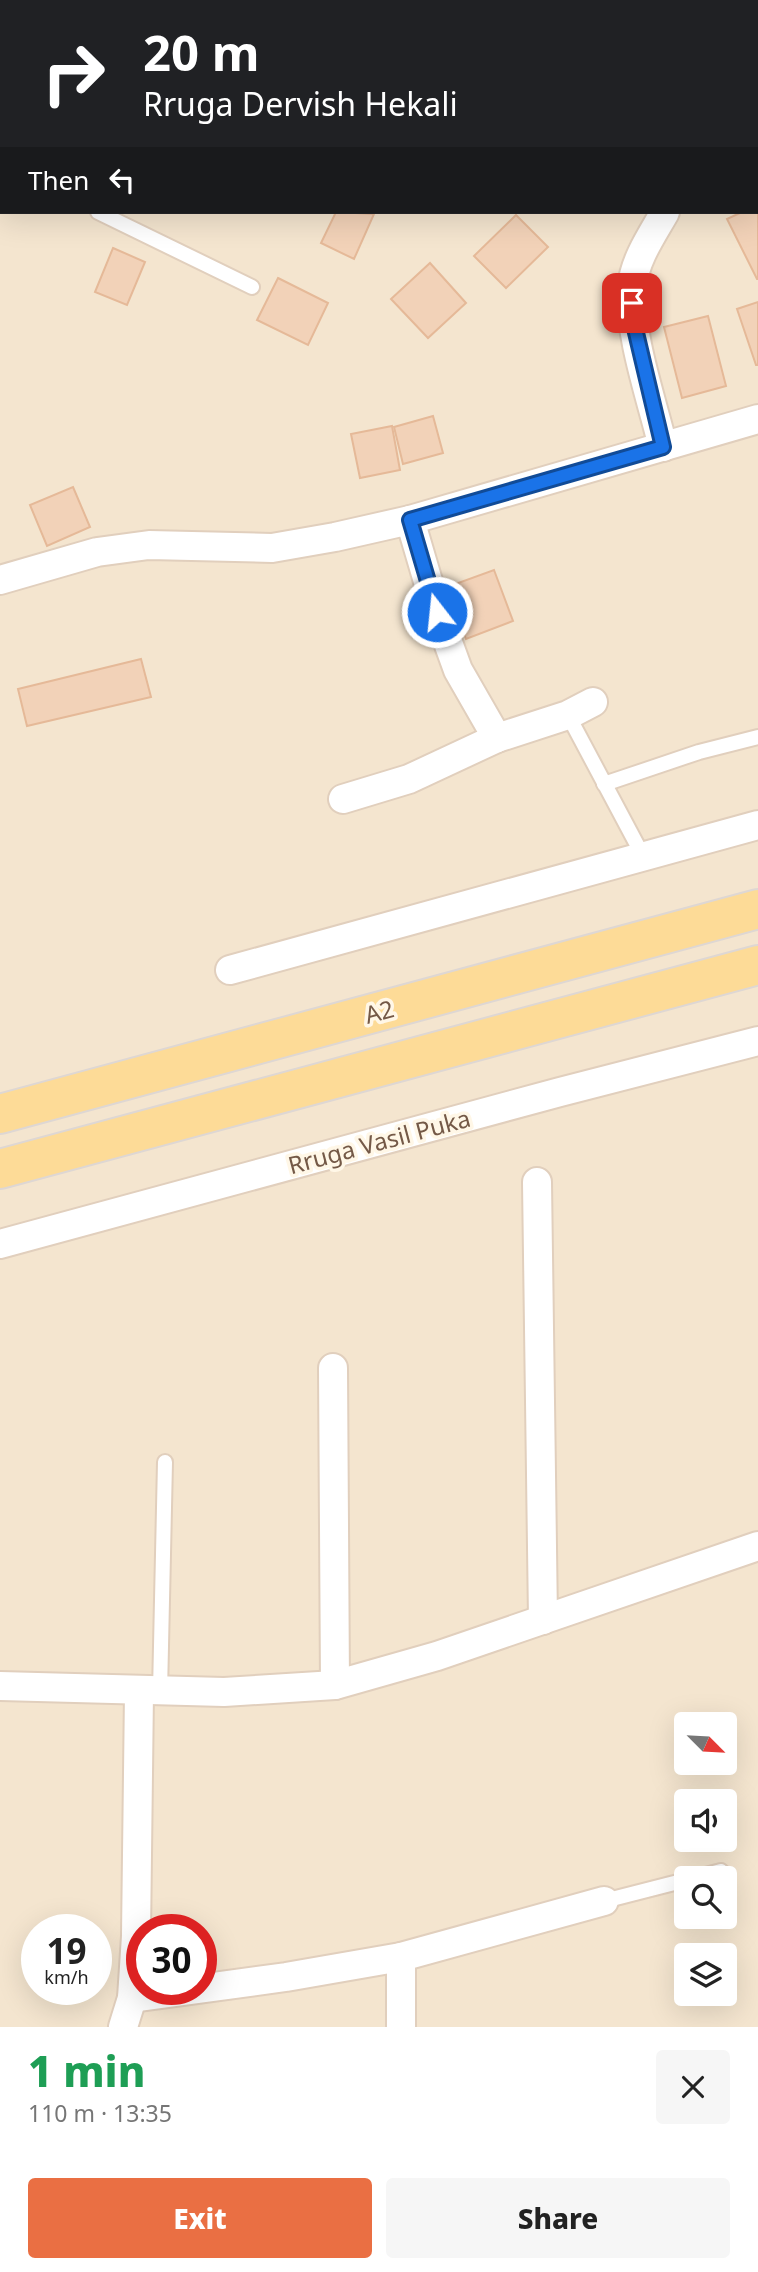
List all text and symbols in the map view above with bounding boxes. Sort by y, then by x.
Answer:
text: 20 m [143,19,260,85]
icon: right [28,28,119,119]
text: Rruga Dervish Hekali [143,82,458,125]
icon: left [103,161,141,199]
text: Then [28,162,89,198]
pin [602,273,662,333]
icon: arrive [613,284,651,322]
position arrow [400,575,474,649]
street label: A2 [361,991,397,1031]
street label: Rruga Vasil Puka [284,1101,474,1181]
north arrow [674,1712,737,1774]
map controls [674,1712,737,2006]
button: sound [674,1789,737,1852]
button: search [674,1866,737,1929]
speed limit sign: 30 [126,1914,217,2005]
text: 19 [46,1927,87,1974]
button: layers [674,1943,737,2006]
text: km/h [44,1965,89,1989]
text: 1 min [28,2042,145,2099]
button: close [656,2050,730,2124]
text: 110 m · 13:35 [28,2097,172,2129]
button: Exit [28,2178,372,2258]
button: Share [386,2178,730,2258]

